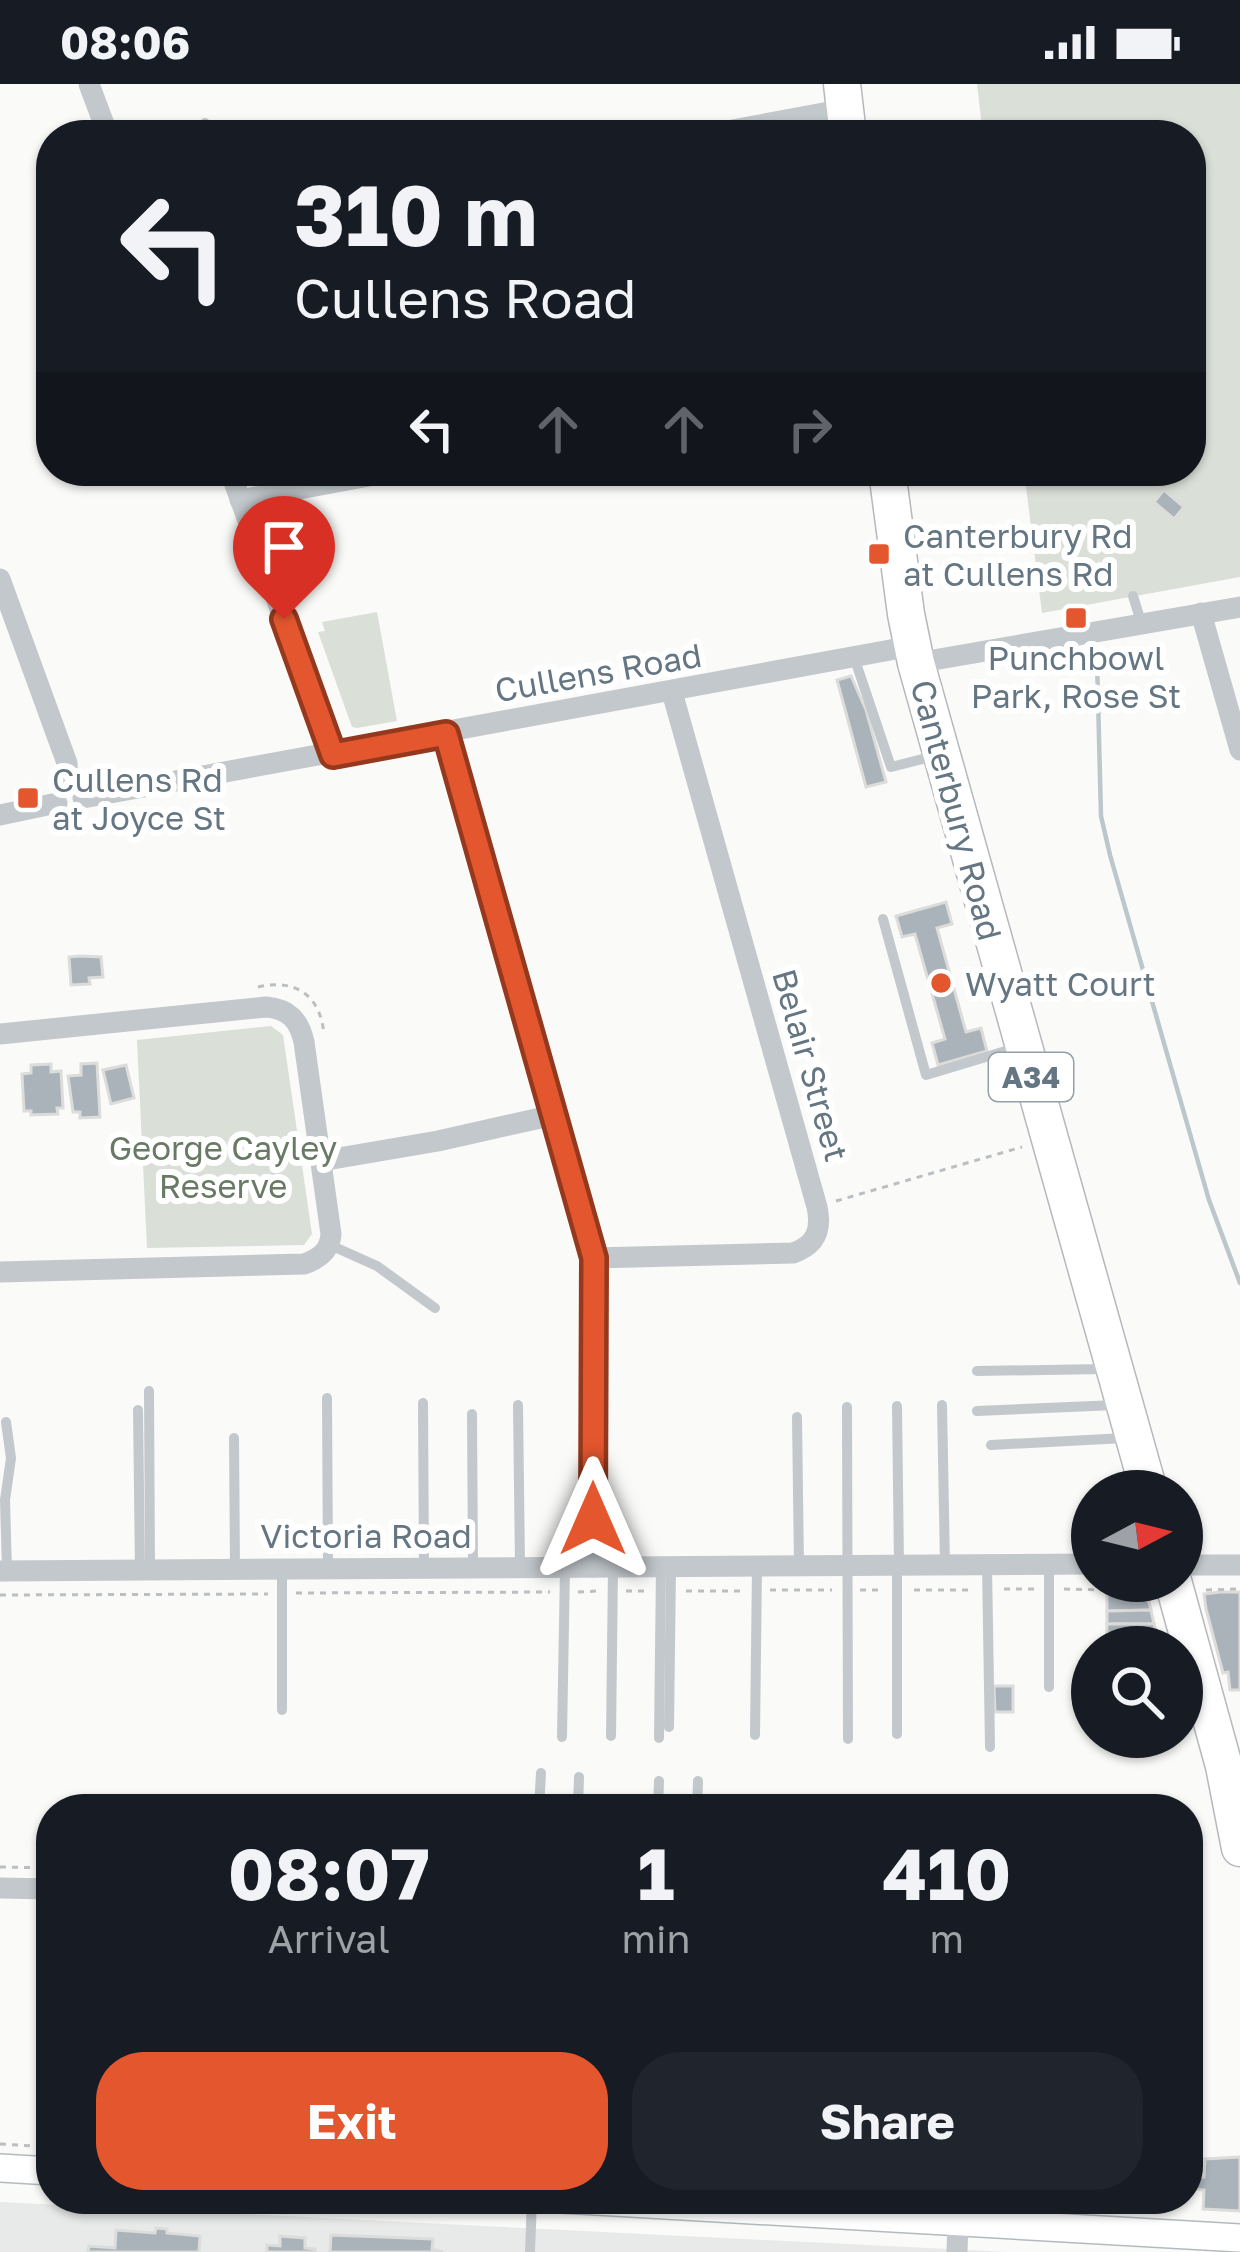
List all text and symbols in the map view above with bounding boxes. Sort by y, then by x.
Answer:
text: 08:06 [60,15,190,69]
text: 310 m [294,164,538,264]
icon: left [96,168,252,324]
text: Cullens Road [294,265,636,330]
icon: left [399,396,465,462]
icon: ahead [525,396,591,462]
icon: ahead [651,396,717,462]
icon: right [777,396,843,462]
pin [233,496,335,619]
icon: arrive [251,514,317,580]
place label: Canterbury Rd at Cullens Rd [903,516,1133,593]
marker: Canterbury Rd at Cullens Rd [866,541,892,567]
marker: Punchbowl Park, Rose St [1063,605,1089,631]
street label: Cullens Road [492,635,704,709]
place label: Punchbowl Park, Rose St [971,638,1181,715]
street label: Canterbury Road [903,676,1011,944]
place label: Cullens Rd at Joyce St [52,760,226,837]
marker: Cullens Rd at Joyce St [15,785,41,811]
street label: Belair Street [765,964,857,1166]
place label: Wyatt Court [965,964,1156,1003]
marker: Wyatt Court [928,970,954,996]
road number: A34 [989,1053,1073,1101]
park label: George Cayley Reserve [109,1128,337,1205]
position arrow [530,1456,656,1582]
north arrow [1071,1470,1203,1602]
map controls [1071,1470,1203,1758]
street label: Victoria Road [260,1516,472,1555]
button: search [1071,1626,1203,1758]
text: 08:07 [228,1829,430,1916]
text: 1 [637,1829,675,1916]
text: 410 [882,1829,1011,1916]
text: Arrival [268,1915,390,1962]
text: min [622,1915,691,1962]
text: m [930,1915,964,1962]
button: Exit [96,2052,608,2190]
button: Share [632,2052,1143,2190]

